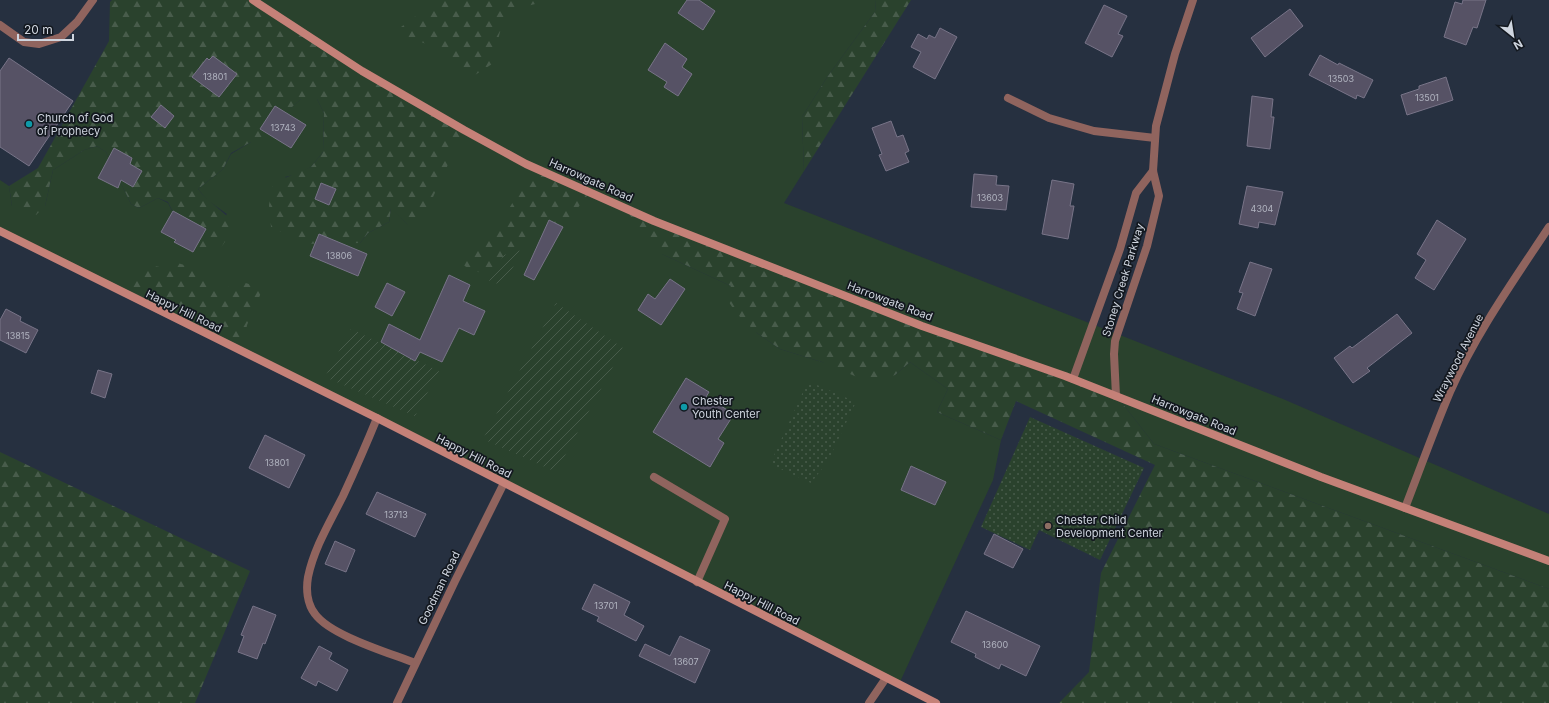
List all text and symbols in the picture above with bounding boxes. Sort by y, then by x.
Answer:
scale bar [18,16,73,42]
north arrow [1493,16,1533,56]
text: 20 m [24,22,53,37]
text: N [1511,37,1525,53]
house number: 13801 [203,71,227,82]
house number: 13503 [1328,73,1354,84]
house number: 13501 [1415,92,1439,103]
place label: Church of God of Prophecy [37,111,113,138]
marker: Church of God of Prophecy [24,119,34,129]
house number: 13743 [270,122,296,133]
street label: Harrowgate Road [547,155,635,205]
house number: 13603 [977,192,1003,203]
house number: 4304 [1251,203,1274,214]
street label: Stoney Creek Parkway [1099,222,1147,338]
house number: 13806 [326,250,352,261]
street label: Harrowgate Road [845,278,935,324]
street label: Happy Hill Road [144,287,224,335]
street label: Wraywood Avenue [1430,311,1486,405]
house number: 13815 [6,330,30,341]
street label: Harrowgate Road [1150,392,1238,438]
place label: Chester Youth Center [692,394,760,421]
marker: Chester Youth Center [679,402,689,412]
street label: Happy Hill Road [434,431,514,481]
house number: 13801 [265,457,289,468]
house number: 13713 [384,509,408,520]
place label: Chester Child Development Center [1056,513,1163,540]
marker: Chester Child Development Center [1043,521,1053,531]
street label: Goodman Road [415,549,463,627]
street label: Happy Hill Road [722,578,802,628]
house number: 13701 [594,600,618,611]
house number: 13600 [982,639,1008,650]
house number: 13607 [673,656,699,667]

